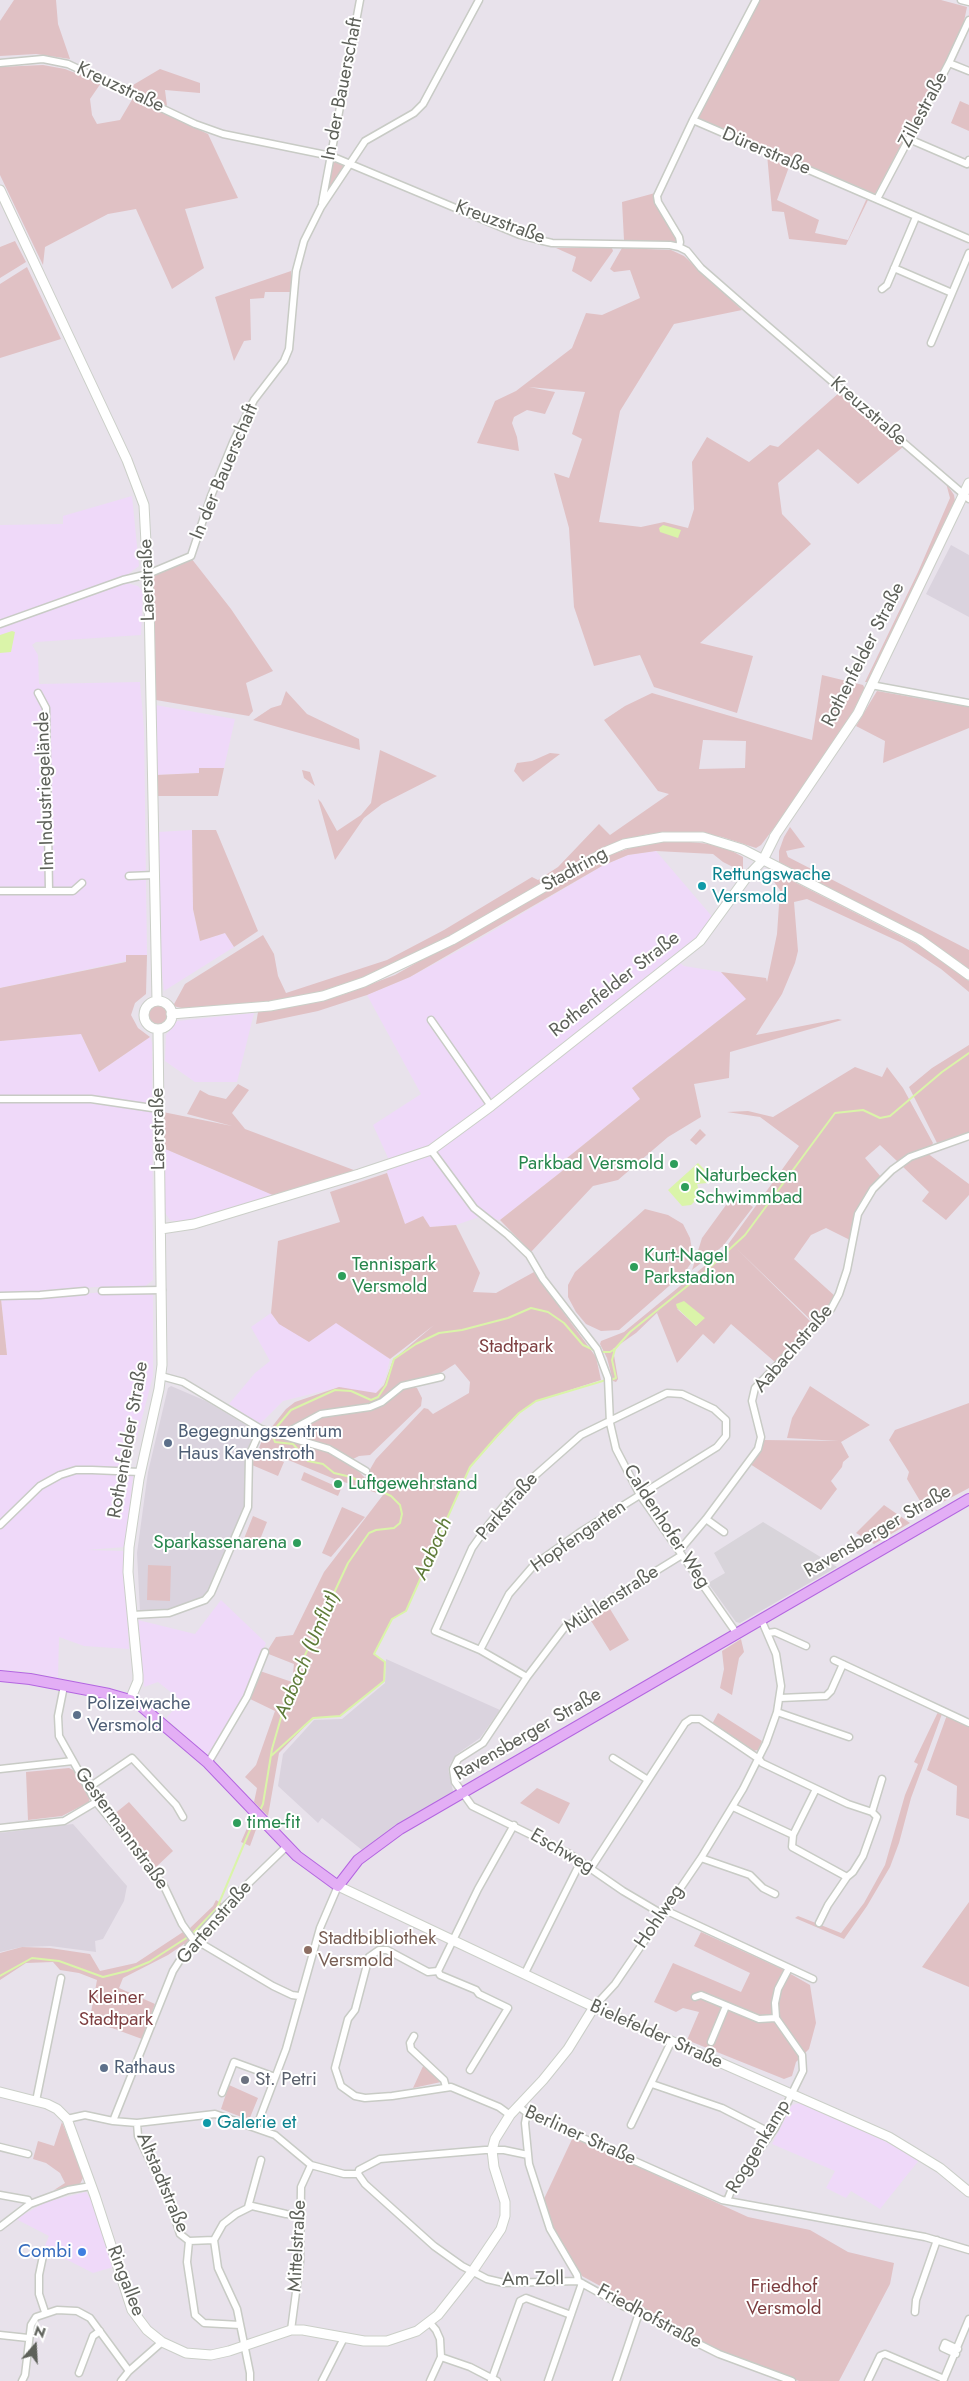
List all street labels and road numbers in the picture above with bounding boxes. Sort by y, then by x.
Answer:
street label: In der Bauerschaft [318,16,368,162]
street label: Kreuzstraße [73,58,167,118]
street label: Zillestraße [895,68,953,152]
street label: Dürerstraße [718,123,814,181]
street label: Kreuzstraße [452,196,548,250]
street label: Kreuzstraße [825,373,911,451]
street label: In der Bauerschaft [186,401,264,543]
street label: Laerstraße [135,538,161,622]
street label: Rothenfelder Straße [818,579,910,731]
street label: Im Industriegelände [32,711,60,871]
street label: Stadtring [538,843,612,897]
street label: Rothenfelder Straße [545,927,685,1043]
street label: Laerstraße [147,1088,171,1170]
street label: Aabachstraße [750,1300,838,1398]
street label: Rothenfelder Straße [104,1360,154,1520]
street label: Caldenhofer Weg [618,1461,714,1593]
street label: Parkstraße [472,1468,544,1546]
street label: Ravensberger Straße [800,1481,956,1583]
street label: Hopfengarten [527,1496,631,1578]
street label: Mühlenstraße [561,1561,663,1639]
street label: Ravensberger Straße [450,1684,606,1786]
street label: Gestermannstraße [69,1764,173,1894]
street label: Eschweg [526,1825,598,1879]
street label: Gartenstraße [173,1877,257,1969]
street label: Hohlweg [631,1881,689,1953]
street label: Bielefelder Straße [586,1995,726,2075]
street label: Roggenkamp [722,2096,796,2198]
street label: Berliner Straße [521,2101,639,2171]
street label: Altstadtstraße [131,2129,193,2237]
street label: Mittelstraße [284,2199,312,2293]
street label: Ringallee [101,2242,149,2320]
street label: Am Zoll [502,2268,564,2292]
street label: Friedhofstraße [593,2280,705,2354]

